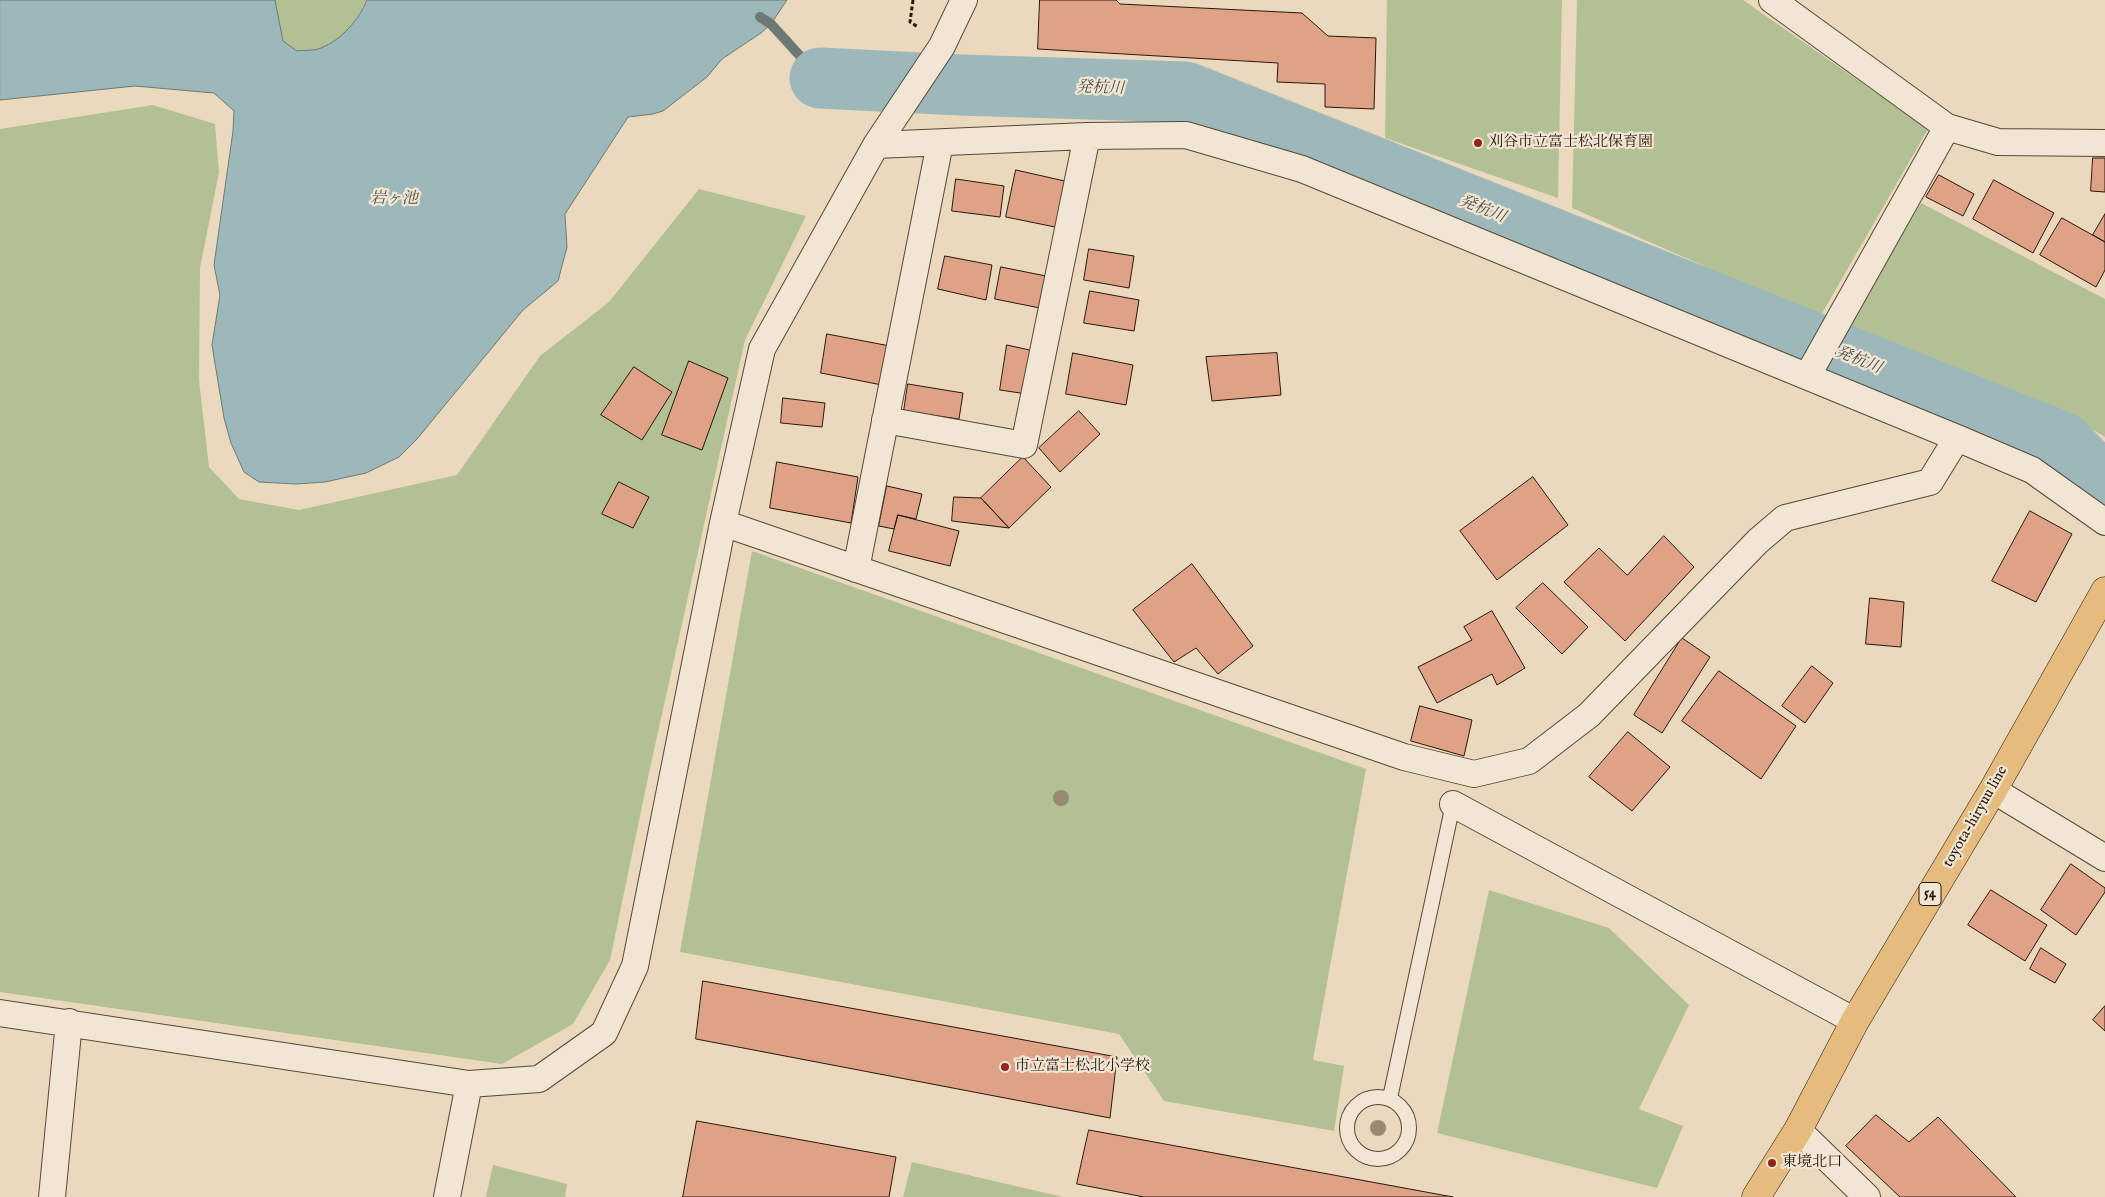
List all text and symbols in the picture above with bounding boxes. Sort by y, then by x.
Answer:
water label: 発杭川 [1076,79,1124,99]
place label: 刈谷市立富士松北保育園 [1488,134,1653,152]
marker: 刈谷市立富士松北保育園 [1472,137,1484,149]
water label: 岩ヶ池 [370,190,418,210]
water label: 発杭川 [1456,192,1508,228]
water label: 発杭川 [1832,343,1884,379]
street label: toyota-hiryuu line [1940,763,2012,871]
road number: 54 [1919,882,1941,906]
place label: 市立富士松北小学校 [1015,1058,1150,1076]
marker: 市立富士松北小学校 [999,1061,1011,1073]
place label: 東境北口 [1782,1154,1842,1172]
marker: 東境北口 [1766,1157,1778,1169]

